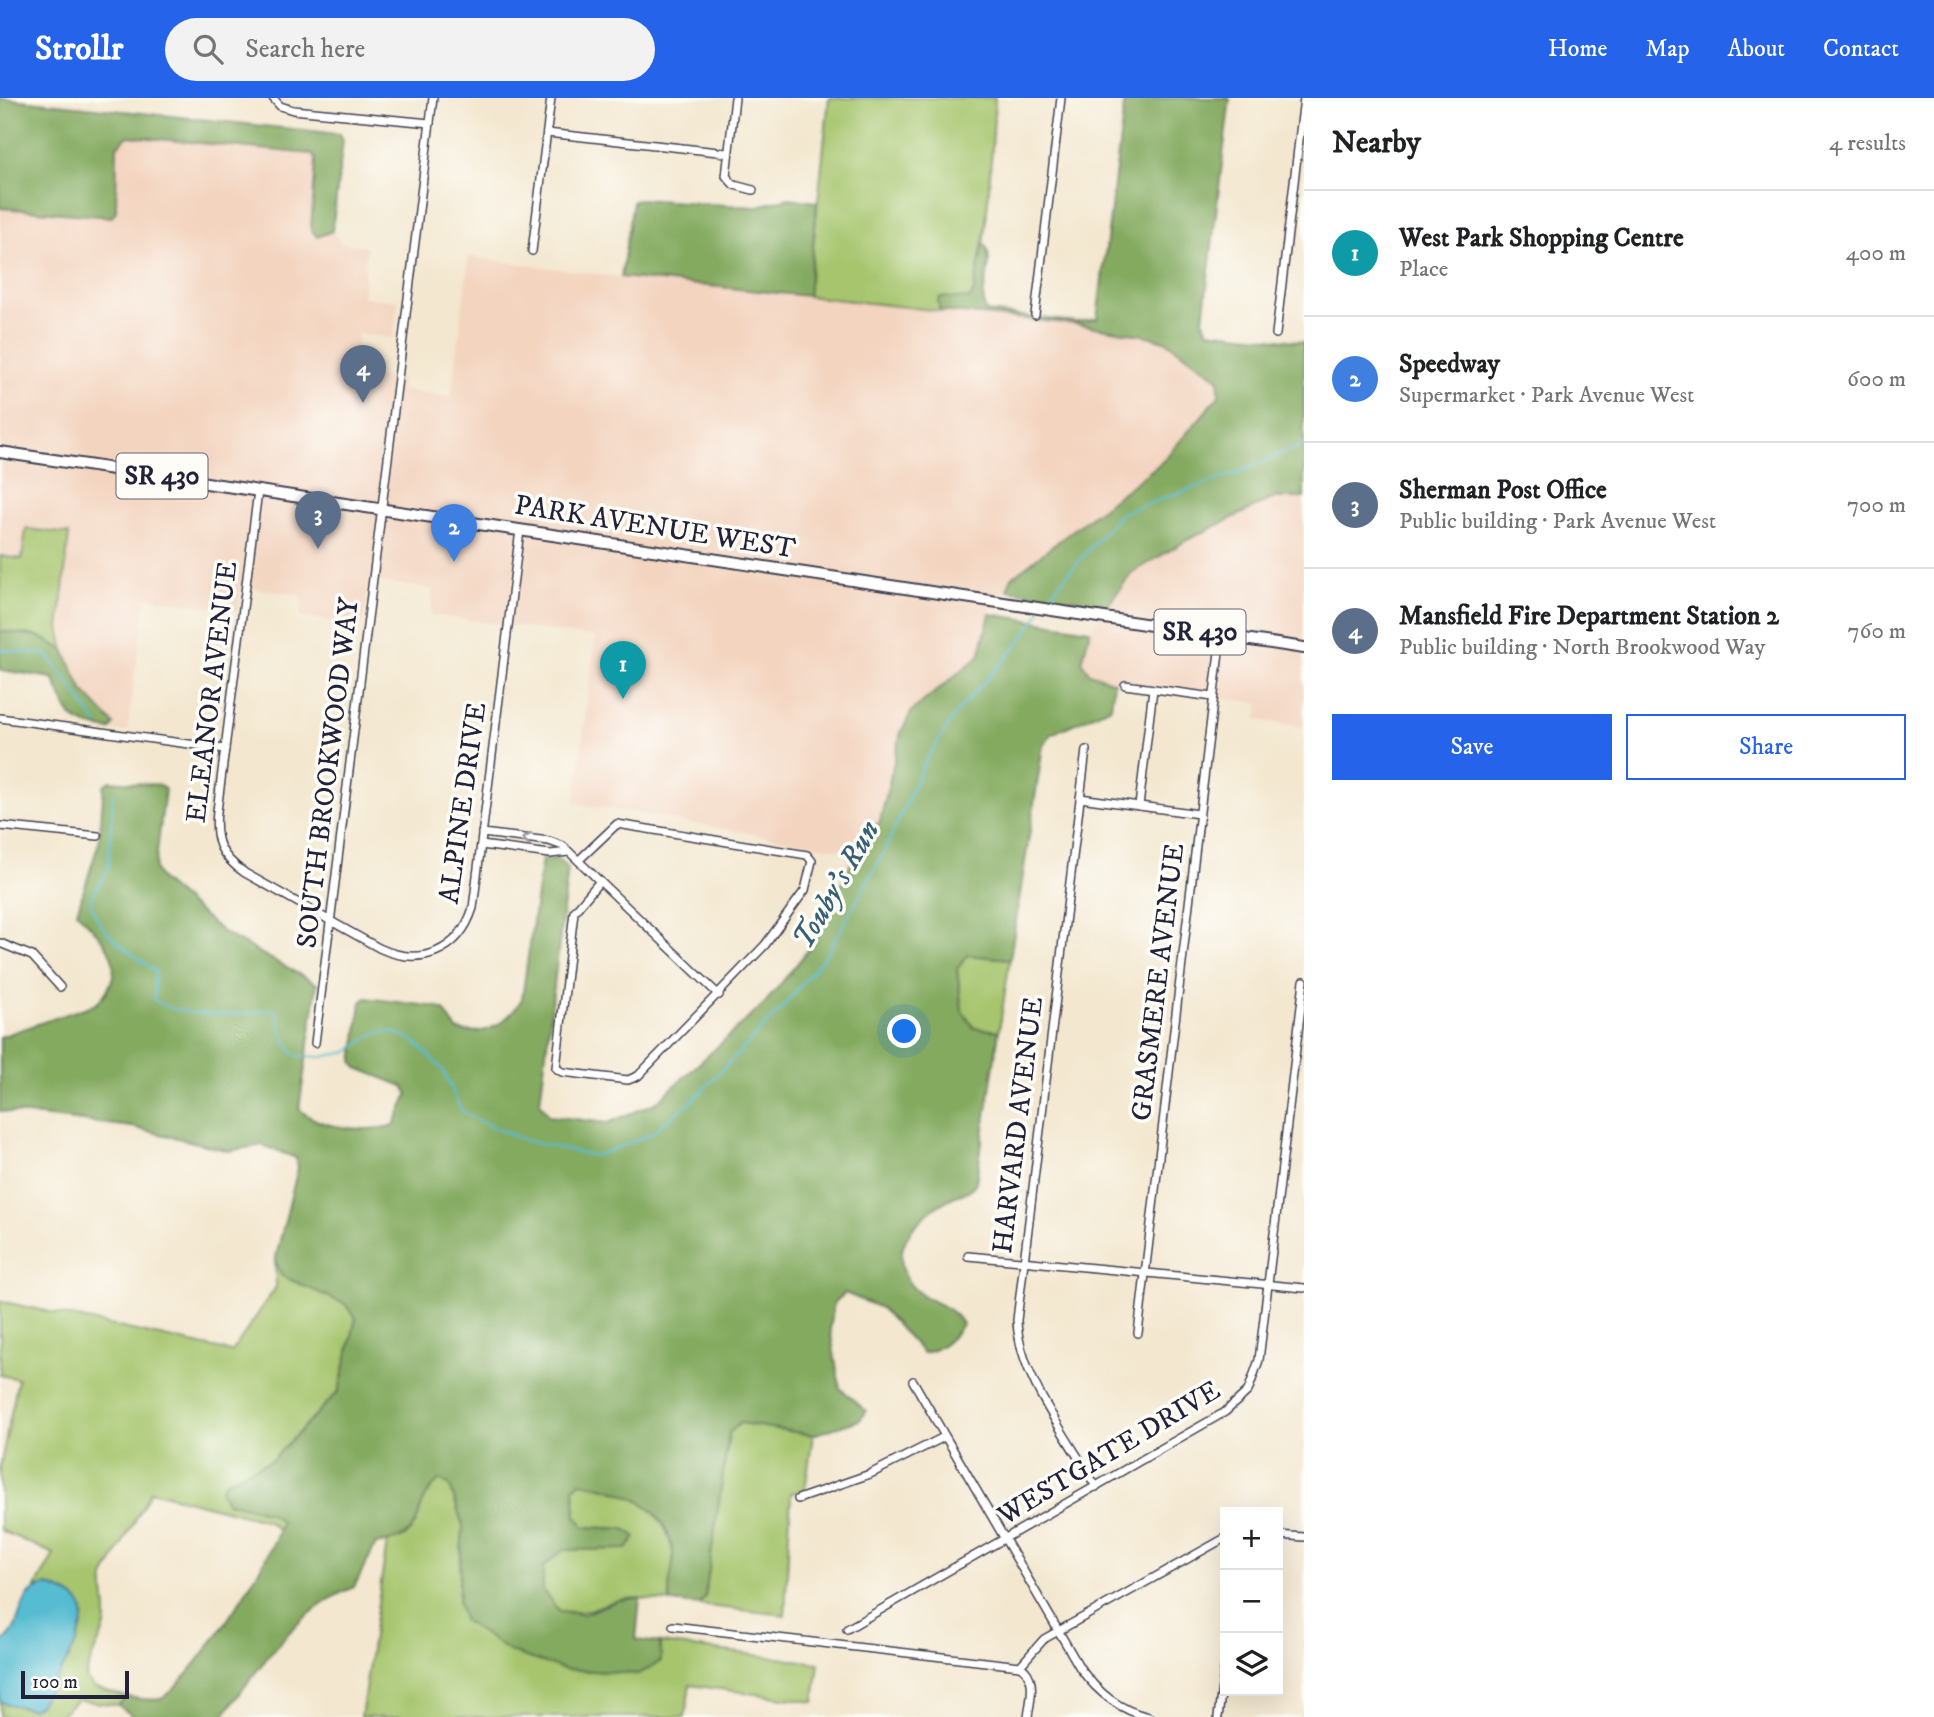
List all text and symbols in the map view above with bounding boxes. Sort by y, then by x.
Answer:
search box [165,18,655,81]
text: Strollr [35,29,123,70]
icon: search [189,30,227,68]
text: Search here [245,33,365,66]
text: Home [1548,34,1607,64]
text: Map [1645,34,1690,64]
text: About [1728,34,1785,64]
text: Contact [1823,34,1899,64]
text: Nearby [1332,125,1421,162]
text: 4 results [1829,129,1906,158]
text: West Park Shopping Centre [1399,222,1684,255]
text: 1 [1351,239,1359,268]
text: 400 m [1846,239,1906,268]
text: Place [1399,255,1448,284]
pin: 4 [340,345,386,403]
text: Speedway [1399,348,1500,381]
text: 2 [1349,365,1361,394]
text: 600 m [1847,365,1906,394]
text: Supermarket · Park Avenue West [1399,381,1694,410]
road number: SR 430 [116,454,208,498]
text: Sherman Post Office [1399,474,1607,507]
street label: PARK AVENUE WEST [512,487,798,567]
pin: 3 [295,491,341,549]
text: 3 [1351,491,1359,520]
text: 700 m [1847,491,1906,520]
pin: 2 [431,504,477,562]
text: Public building · Park Avenue West [1399,507,1716,536]
street label: ELEANOR AVENUE [179,559,245,825]
street label: SOUTH BROOKWOOD WAY [289,595,367,950]
text: Mansfield Fire Department Station 2 [1399,600,1779,633]
road number: SR 430 [1154,610,1246,654]
text: 4 [1348,617,1362,646]
text: 760 m [1847,617,1906,646]
text: Public building · North Brookwood Way [1399,633,1765,662]
pin: 1 [600,641,646,699]
street label: ALPINE DRIVE [432,700,494,906]
button: Save [1332,714,1612,780]
button: Share [1626,714,1906,780]
water label: Touby's Run [785,814,889,956]
one-way arrow [521,831,533,846]
street label: GRASMERE AVENUE [1124,841,1192,1123]
street label: HARVARD AVENUE [985,995,1051,1255]
your location [887,1014,921,1048]
street label: WESTGATE DRIVE [991,1373,1227,1534]
map controls [1220,1507,1283,1696]
button: + [1220,1507,1283,1570]
button: − [1220,1570,1283,1633]
button: layers [1220,1633,1283,1696]
scale bar [21,1668,130,1700]
text: 100 m [32,1671,78,1694]

